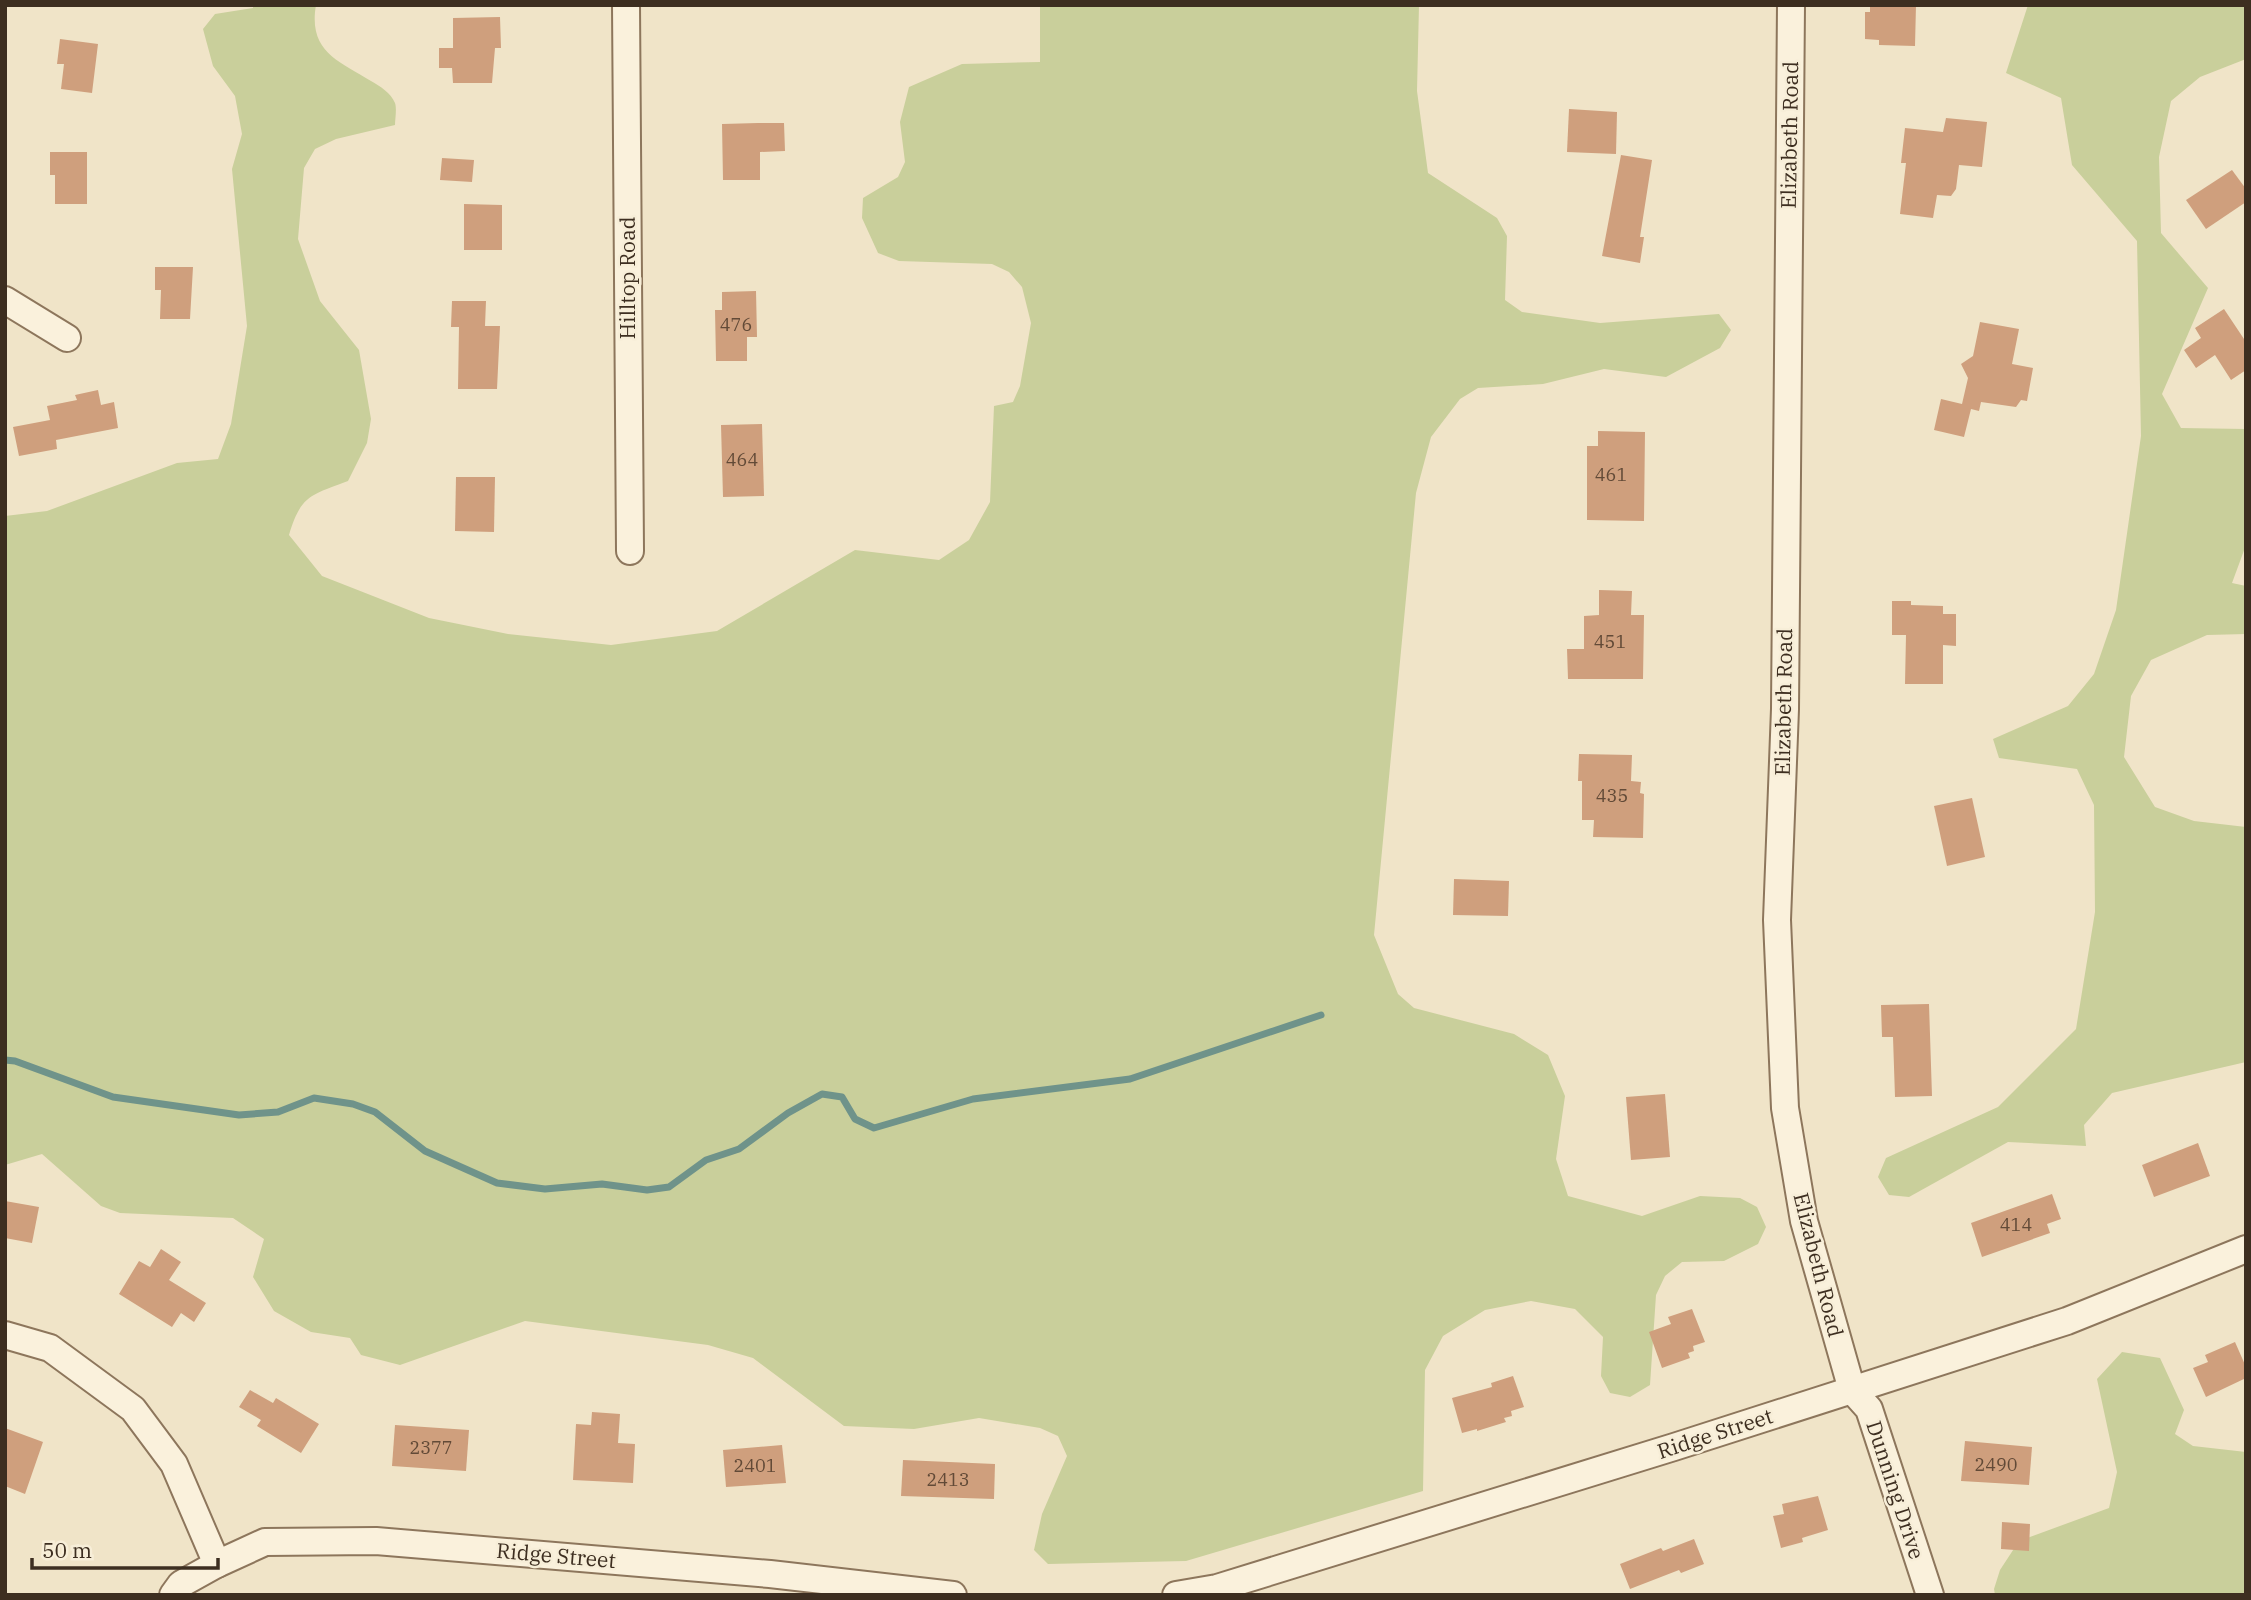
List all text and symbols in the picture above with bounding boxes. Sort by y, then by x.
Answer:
street label: Elizabeth Road [1774,61,1804,209]
street label: Hilltop Road [613,216,641,339]
house number: 476 [720,313,752,336]
house number: 464 [726,448,758,471]
house number: 461 [1595,463,1627,486]
street label: Elizabeth Road [1768,628,1798,776]
house number: 451 [1594,630,1626,653]
house number: 435 [1596,784,1628,807]
street label: Elizabeth Road [1788,1190,1850,1340]
house number: 414 [2000,1213,2032,1236]
street label: Ridge Street [1653,1401,1776,1465]
street label: Dunning Drive [1860,1417,1932,1562]
house number: 2377 [409,1436,453,1459]
house number: 2490 [1974,1453,2018,1476]
house number: 2401 [733,1454,777,1477]
house number: 2413 [926,1468,970,1491]
scale bar [32,1526,217,1570]
text: 50 m [42,1536,92,1564]
street label: Ridge Street [495,1536,617,1574]

